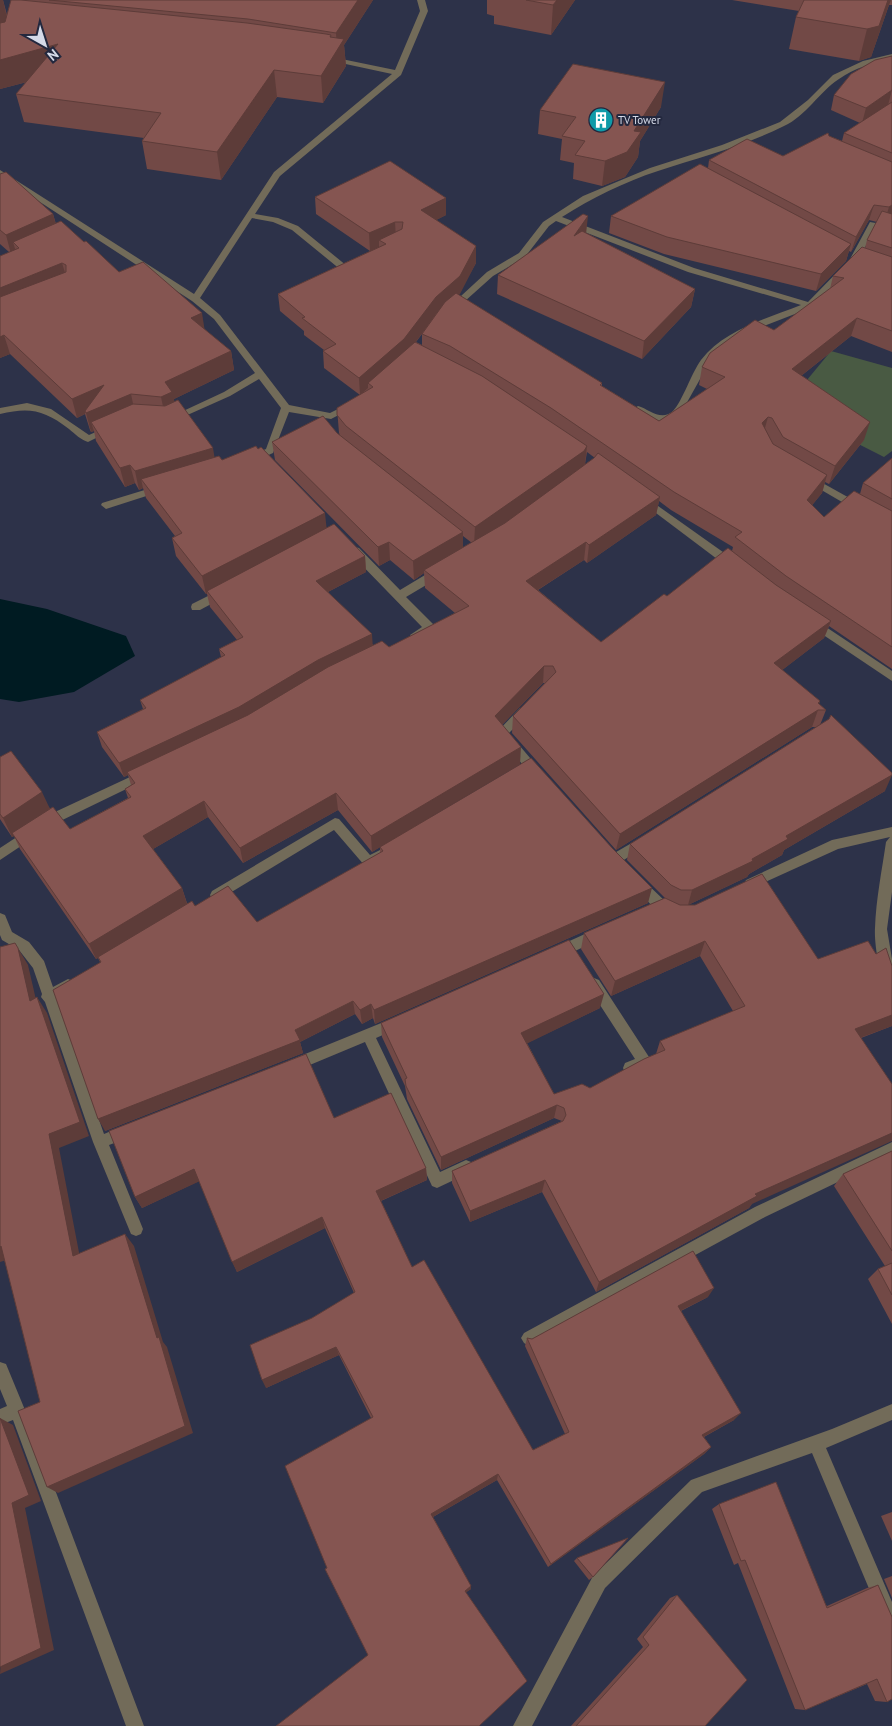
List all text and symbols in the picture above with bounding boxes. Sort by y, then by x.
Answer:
north arrow [20,20,70,70]
text: N [44,45,62,65]
building icon: TV Tower [588,107,614,133]
place label: TV Tower [618,113,661,127]

